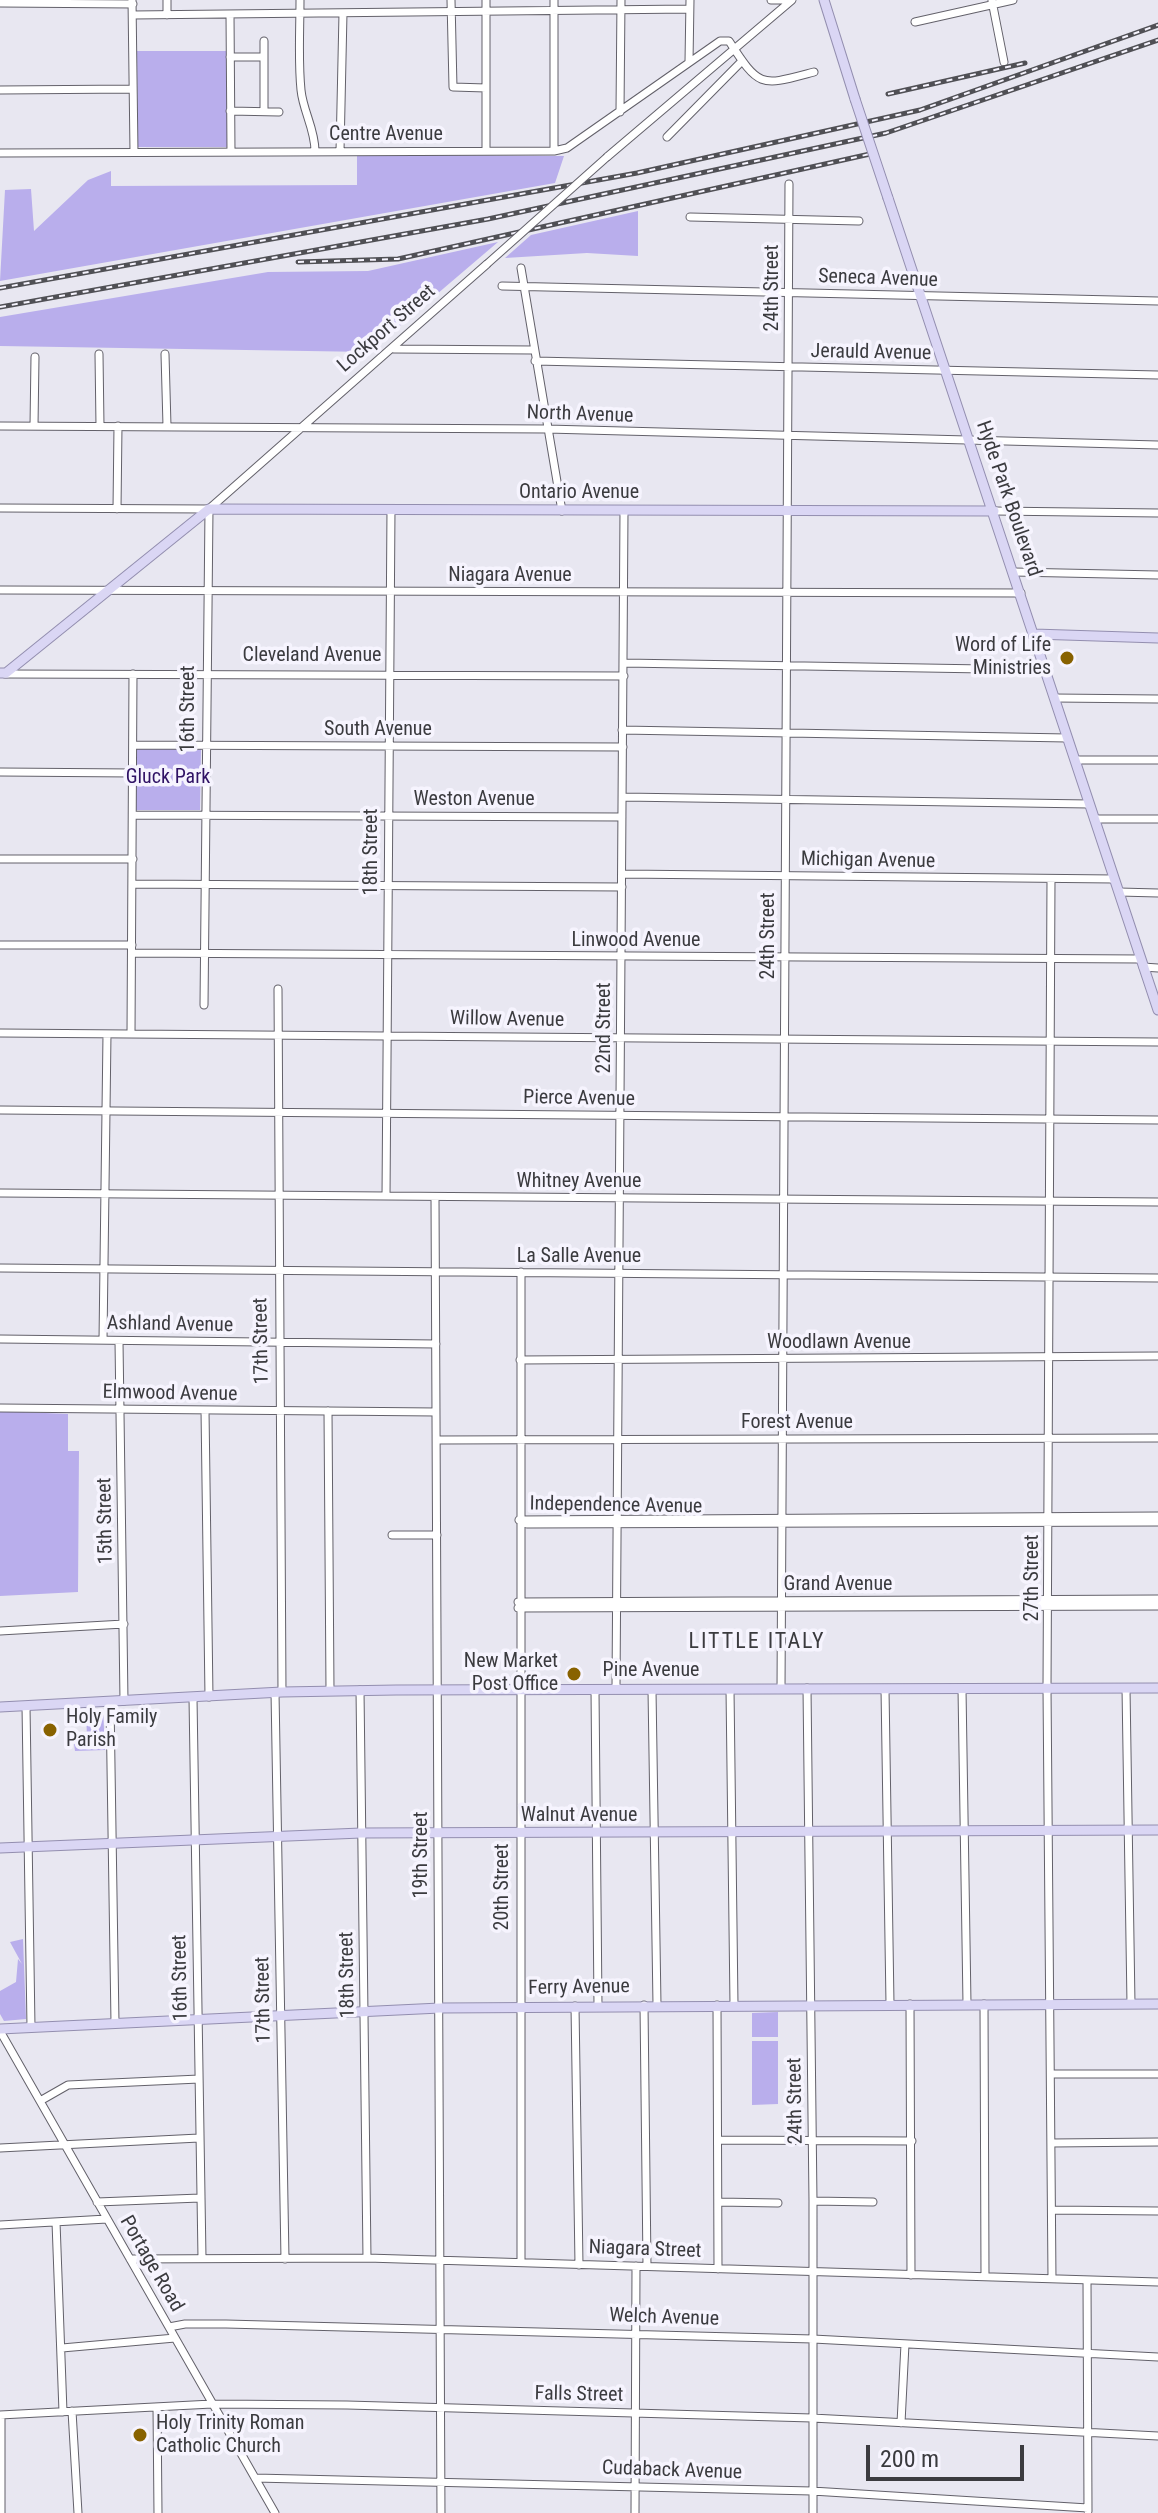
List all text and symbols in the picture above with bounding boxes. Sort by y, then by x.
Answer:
street label: Centre Avenue [329,123,443,147]
street label: 24th Street [761,245,785,331]
street label: Seneca Avenue [818,265,938,293]
street label: Lockport Street [333,280,441,378]
street label: Jerauld Avenue [810,340,932,366]
street label: North Avenue [526,401,634,429]
street label: Hyde Park Boulevard [970,418,1046,580]
street label: Ontario Avenue [519,481,639,505]
street label: Niagara Avenue [448,564,572,588]
place label: Word of Life Ministries [955,634,1051,681]
street label: Cleveland Avenue [243,644,381,668]
marker: Word of Life Ministries [1058,649,1076,667]
street label: 16th Street [177,666,201,752]
street label: South Avenue [324,718,432,742]
park label: Gluck Park [126,766,210,790]
street label: Weston Avenue [413,788,535,812]
street label: 18th Street [360,809,384,895]
street label: Michigan Avenue [801,848,935,874]
street label: 24th Street [757,893,781,979]
street label: Linwood Avenue [572,929,700,953]
street label: 22nd Street [593,983,617,1073]
street label: Willow Avenue [450,1007,564,1033]
street label: Pierce Avenue [523,1086,635,1112]
street label: Whitney Avenue [517,1170,641,1194]
street label: La Salle Avenue [517,1245,641,1269]
street label: 17th Street [249,1297,275,1385]
street label: Ashland Avenue [107,1312,233,1338]
street label: Woodlawn Avenue [767,1331,911,1355]
street label: Elmwood Avenue [102,1381,238,1407]
street label: Forest Avenue [741,1411,853,1435]
street label: 15th Street [93,1477,119,1565]
street label: Independence Avenue [529,1492,703,1520]
street label: 27th Street [1021,1535,1045,1621]
street label: Grand Avenue [784,1573,892,1597]
district label: LITTLE ITALY [688,1629,826,1655]
place label: New Market Post Office [464,1650,558,1697]
street label: Pine Avenue [603,1659,699,1683]
marker: New Market Post Office [565,1665,583,1683]
place label: Holy Family Parish [66,1706,157,1753]
marker: Holy Family Parish [41,1721,59,1739]
street label: Walnut Avenue [521,1804,637,1828]
street label: 19th Street [410,1812,434,1898]
street label: 20th Street [491,1844,515,1930]
street label: 18th Street [335,1931,361,2019]
street label: 16th Street [168,1934,194,2022]
street label: 17th Street [251,1956,277,2044]
street label: Ferry Avenue [528,1975,630,2001]
street label: 24th Street [783,2057,809,2145]
street label: Portage Road [114,2212,188,2316]
street label: Niagara Street [588,2236,702,2264]
street label: Welch Avenue [609,2304,719,2332]
street label: Falls Street [534,2382,624,2408]
place label: Holy Trinity Roman Catholic Church [156,2412,304,2459]
marker: Holy Trinity Roman Catholic Church [131,2426,149,2444]
scale bar [870,2429,1028,2479]
text: 200 m [880,2445,939,2473]
street label: Cudaback Avenue [601,2457,743,2485]

